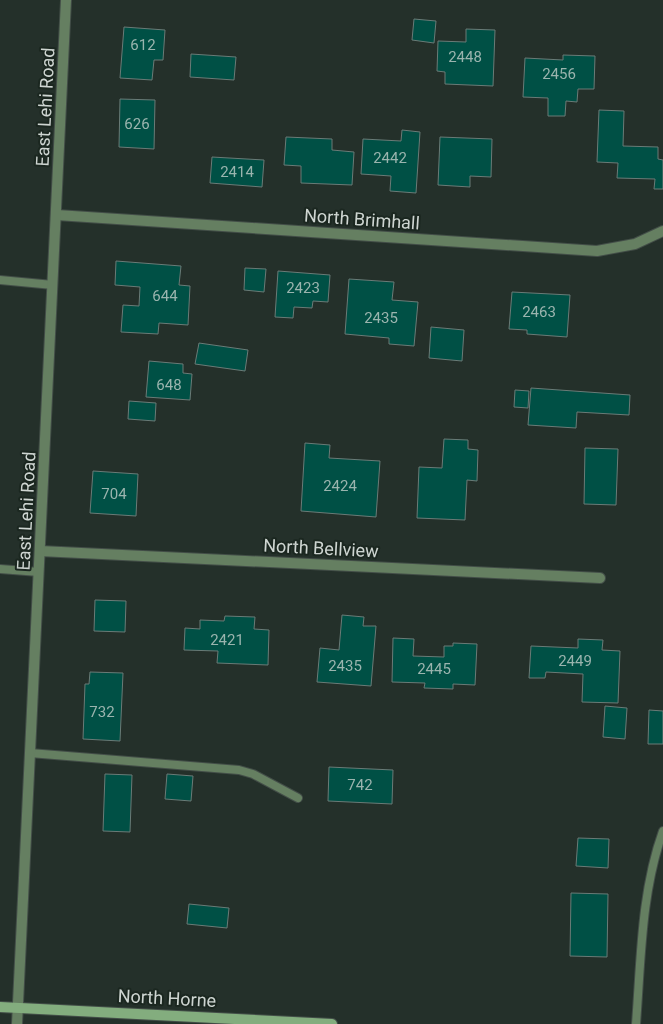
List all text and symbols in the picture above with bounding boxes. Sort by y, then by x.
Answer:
house number: 612 [130,36,156,54]
street label: East Lehi Road [31,47,59,167]
house number: 2448 [448,48,482,66]
house number: 2456 [542,65,576,83]
house number: 626 [124,115,150,133]
house number: 2442 [373,149,407,167]
house number: 2414 [220,163,254,181]
street label: North Brimhall [303,204,421,234]
house number: 2423 [286,279,320,297]
house number: 644 [152,287,178,305]
house number: 2463 [522,303,556,321]
house number: 2435 [364,309,398,327]
house number: 648 [156,376,182,394]
street label: East Lehi Road [12,451,40,571]
house number: 2424 [323,477,357,495]
house number: 704 [101,485,127,503]
street label: North Bellview [263,534,380,562]
house number: 2421 [210,631,244,649]
house number: 2449 [558,652,592,670]
house number: 2435 [328,657,362,675]
house number: 2445 [417,660,451,678]
house number: 732 [89,703,115,721]
house number: 742 [347,776,373,794]
street label: North Horne [117,985,217,1011]

